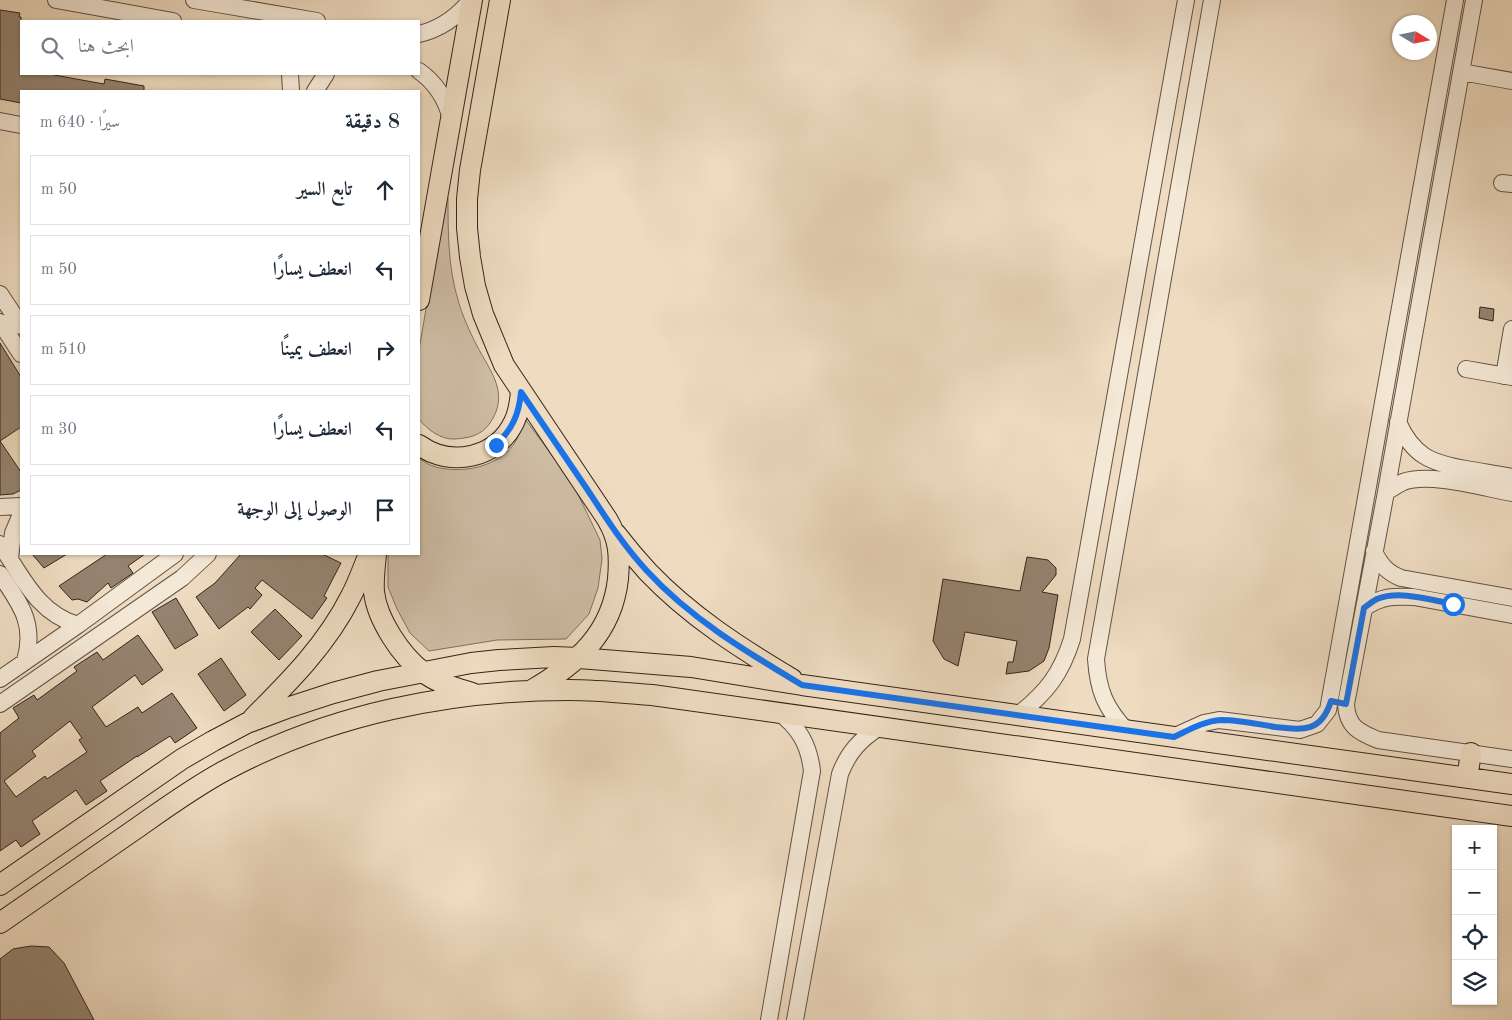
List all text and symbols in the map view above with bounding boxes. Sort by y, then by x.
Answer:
north arrow [1392,15,1437,60]
search box [20,20,420,75]
icon: search [38,34,66,62]
text: ابحث هنا [78,38,134,57]
text: 8 دقيقة [345,112,400,133]
text: سيرًا · 640 m [40,115,120,131]
icon: ahead [371,176,399,204]
text: تابع السير [297,181,352,200]
text: 50 m [41,182,77,198]
icon: left [371,256,399,284]
text: انعطف يسارًا [273,261,352,280]
text: 50 m [41,262,77,278]
icon: right [371,336,399,364]
text: انعطف يمينًا [280,341,352,360]
text: 510 m [41,342,86,358]
icon: left [371,416,399,444]
text: انعطف يسارًا [273,421,352,440]
text: 30 m [41,422,77,438]
route end [485,434,508,457]
icon: arrive [371,496,399,524]
text: الوصول إلى الوجهة [237,501,352,520]
route start [1442,593,1465,616]
map controls [1452,825,1497,1005]
button: + [1452,825,1497,870]
button: − [1452,870,1497,915]
button: locate [1452,915,1497,960]
button: layers [1452,960,1497,1005]

